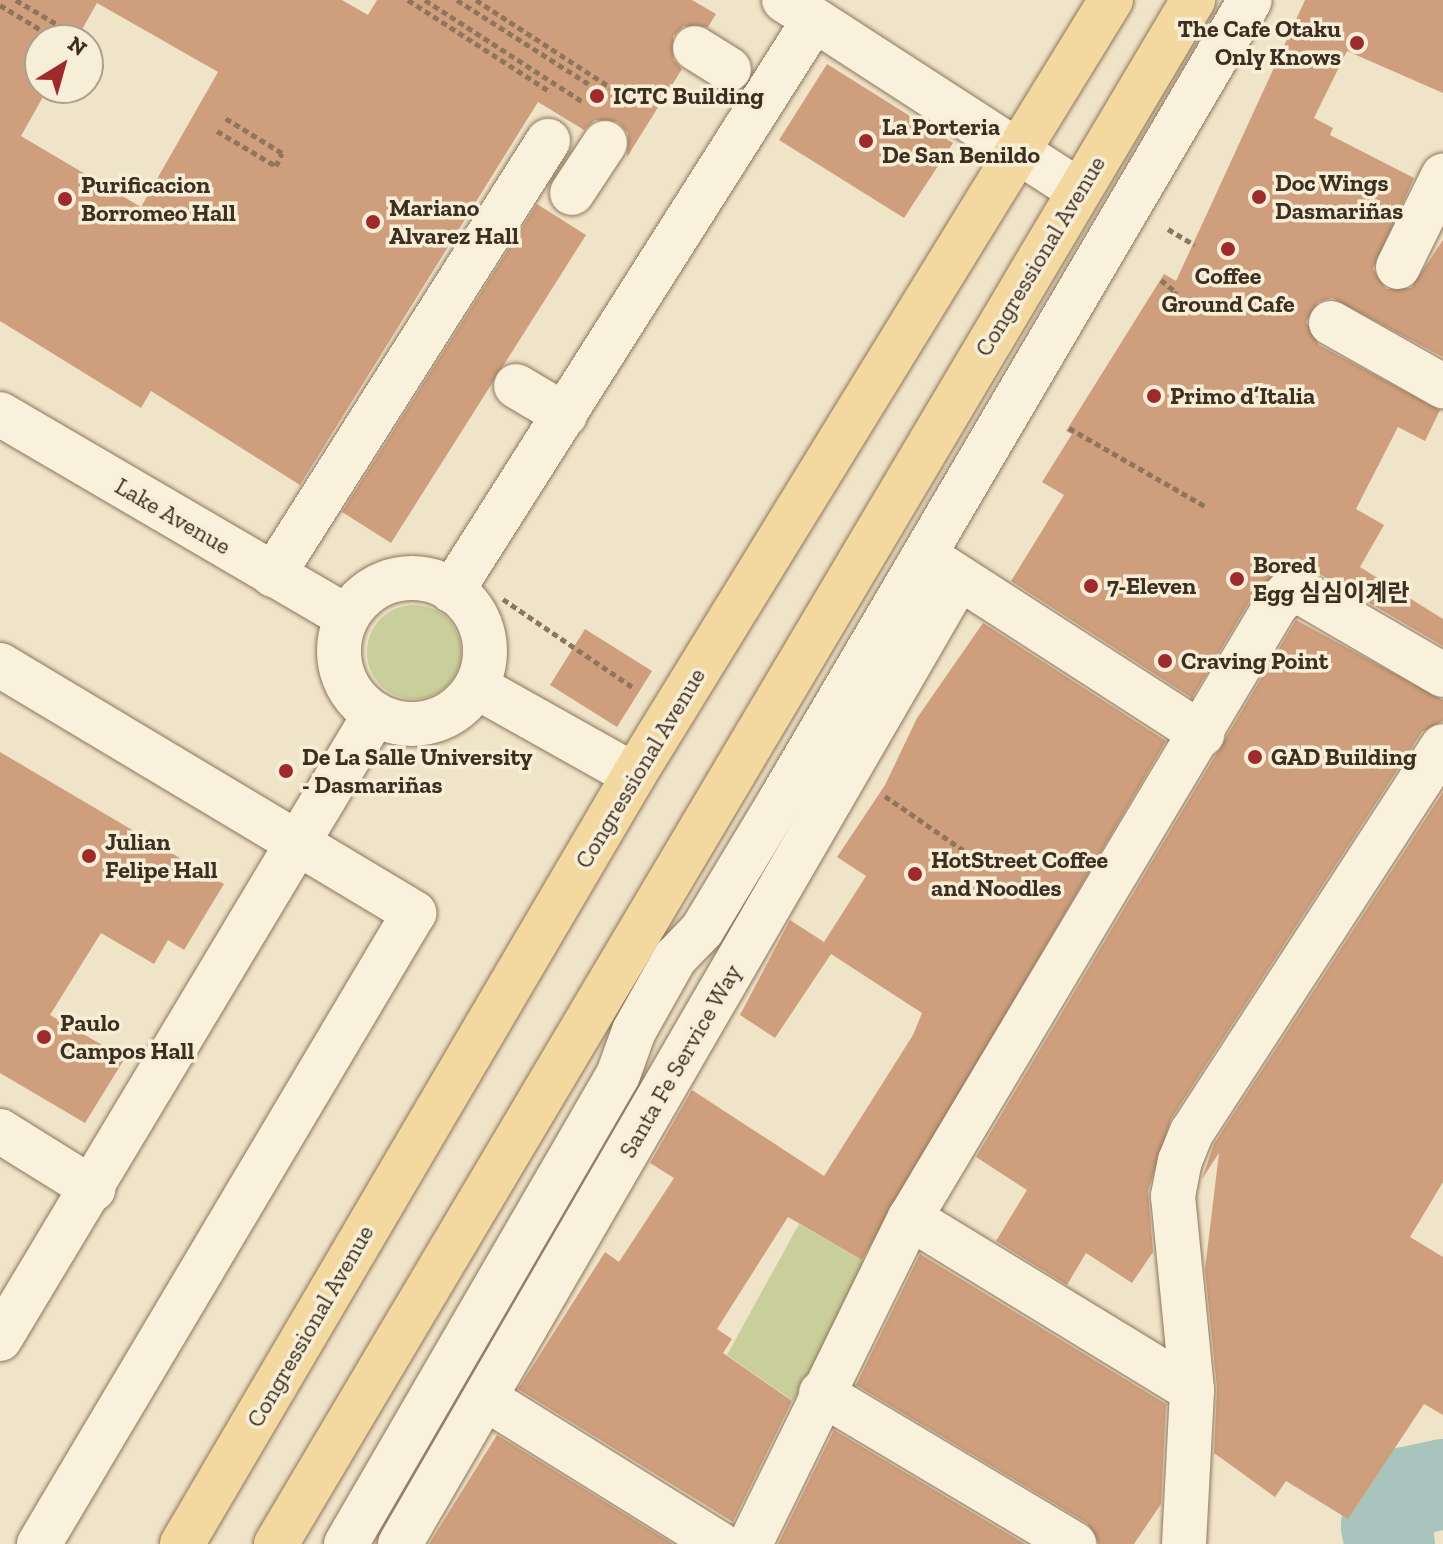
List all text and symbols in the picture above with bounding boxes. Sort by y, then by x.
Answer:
place label: The Cafe Otaku Only Knows [1177,15,1341,71]
north arrow [24,24,104,104]
text: N [63,30,92,62]
marker: The Cafe Otaku Only Knows [1348,34,1366,52]
place label: ICTC Building [613,82,764,110]
marker: ICTC Building [588,87,606,105]
place label: La Porteria De San Benildo [882,113,1040,169]
marker: La Porteria De San Benildo [857,132,875,150]
street label: Congressional Avenue [969,150,1111,362]
place label: Doc Wings Dasmariñas [1275,169,1403,225]
place label: Purificacion Borromeo Hall [81,171,236,227]
marker: Doc Wings Dasmariñas [1250,188,1268,206]
marker: Purificacion Borromeo Hall [56,190,74,208]
place label: Mariano Alvarez Hall [389,194,519,250]
marker: Mariano Alvarez Hall [364,213,382,231]
marker: Coffee Ground Cafe [1219,240,1237,258]
place label: Coffee Ground Cafe [1161,262,1295,318]
place label: Primo d’Italia [1170,382,1315,410]
marker: Primo d’Italia [1145,387,1163,405]
street label: Lake Avenue [110,471,236,561]
place label: Bored Egg 심심이계란 [1253,551,1409,607]
marker: Bored Egg 심심이계란 [1228,570,1246,588]
place label: 7-Eleven [1107,572,1196,600]
marker: 7-Eleven [1082,577,1100,595]
place label: Craving Point [1181,647,1328,675]
marker: Craving Point [1156,652,1174,670]
street label: Congressional Avenue [569,662,711,874]
place label: De La Salle University - Dasmariñas [302,743,533,799]
place label: GAD Building [1271,743,1417,771]
marker: GAD Building [1246,748,1264,766]
marker: De La Salle University - Dasmariñas [277,762,295,780]
place label: Julian Felipe Hall [105,828,218,884]
place label: HotStreet Coffee and Noodles [931,846,1108,902]
marker: Julian Felipe Hall [80,847,98,865]
marker: HotStreet Coffee and Noodles [906,865,924,883]
street label: Santa Fe Service Way [613,959,747,1163]
place label: Paulo Campos Hall [60,1009,194,1065]
marker: Paulo Campos Hall [35,1028,53,1046]
street label: Congressional Avenue [240,1219,380,1433]

